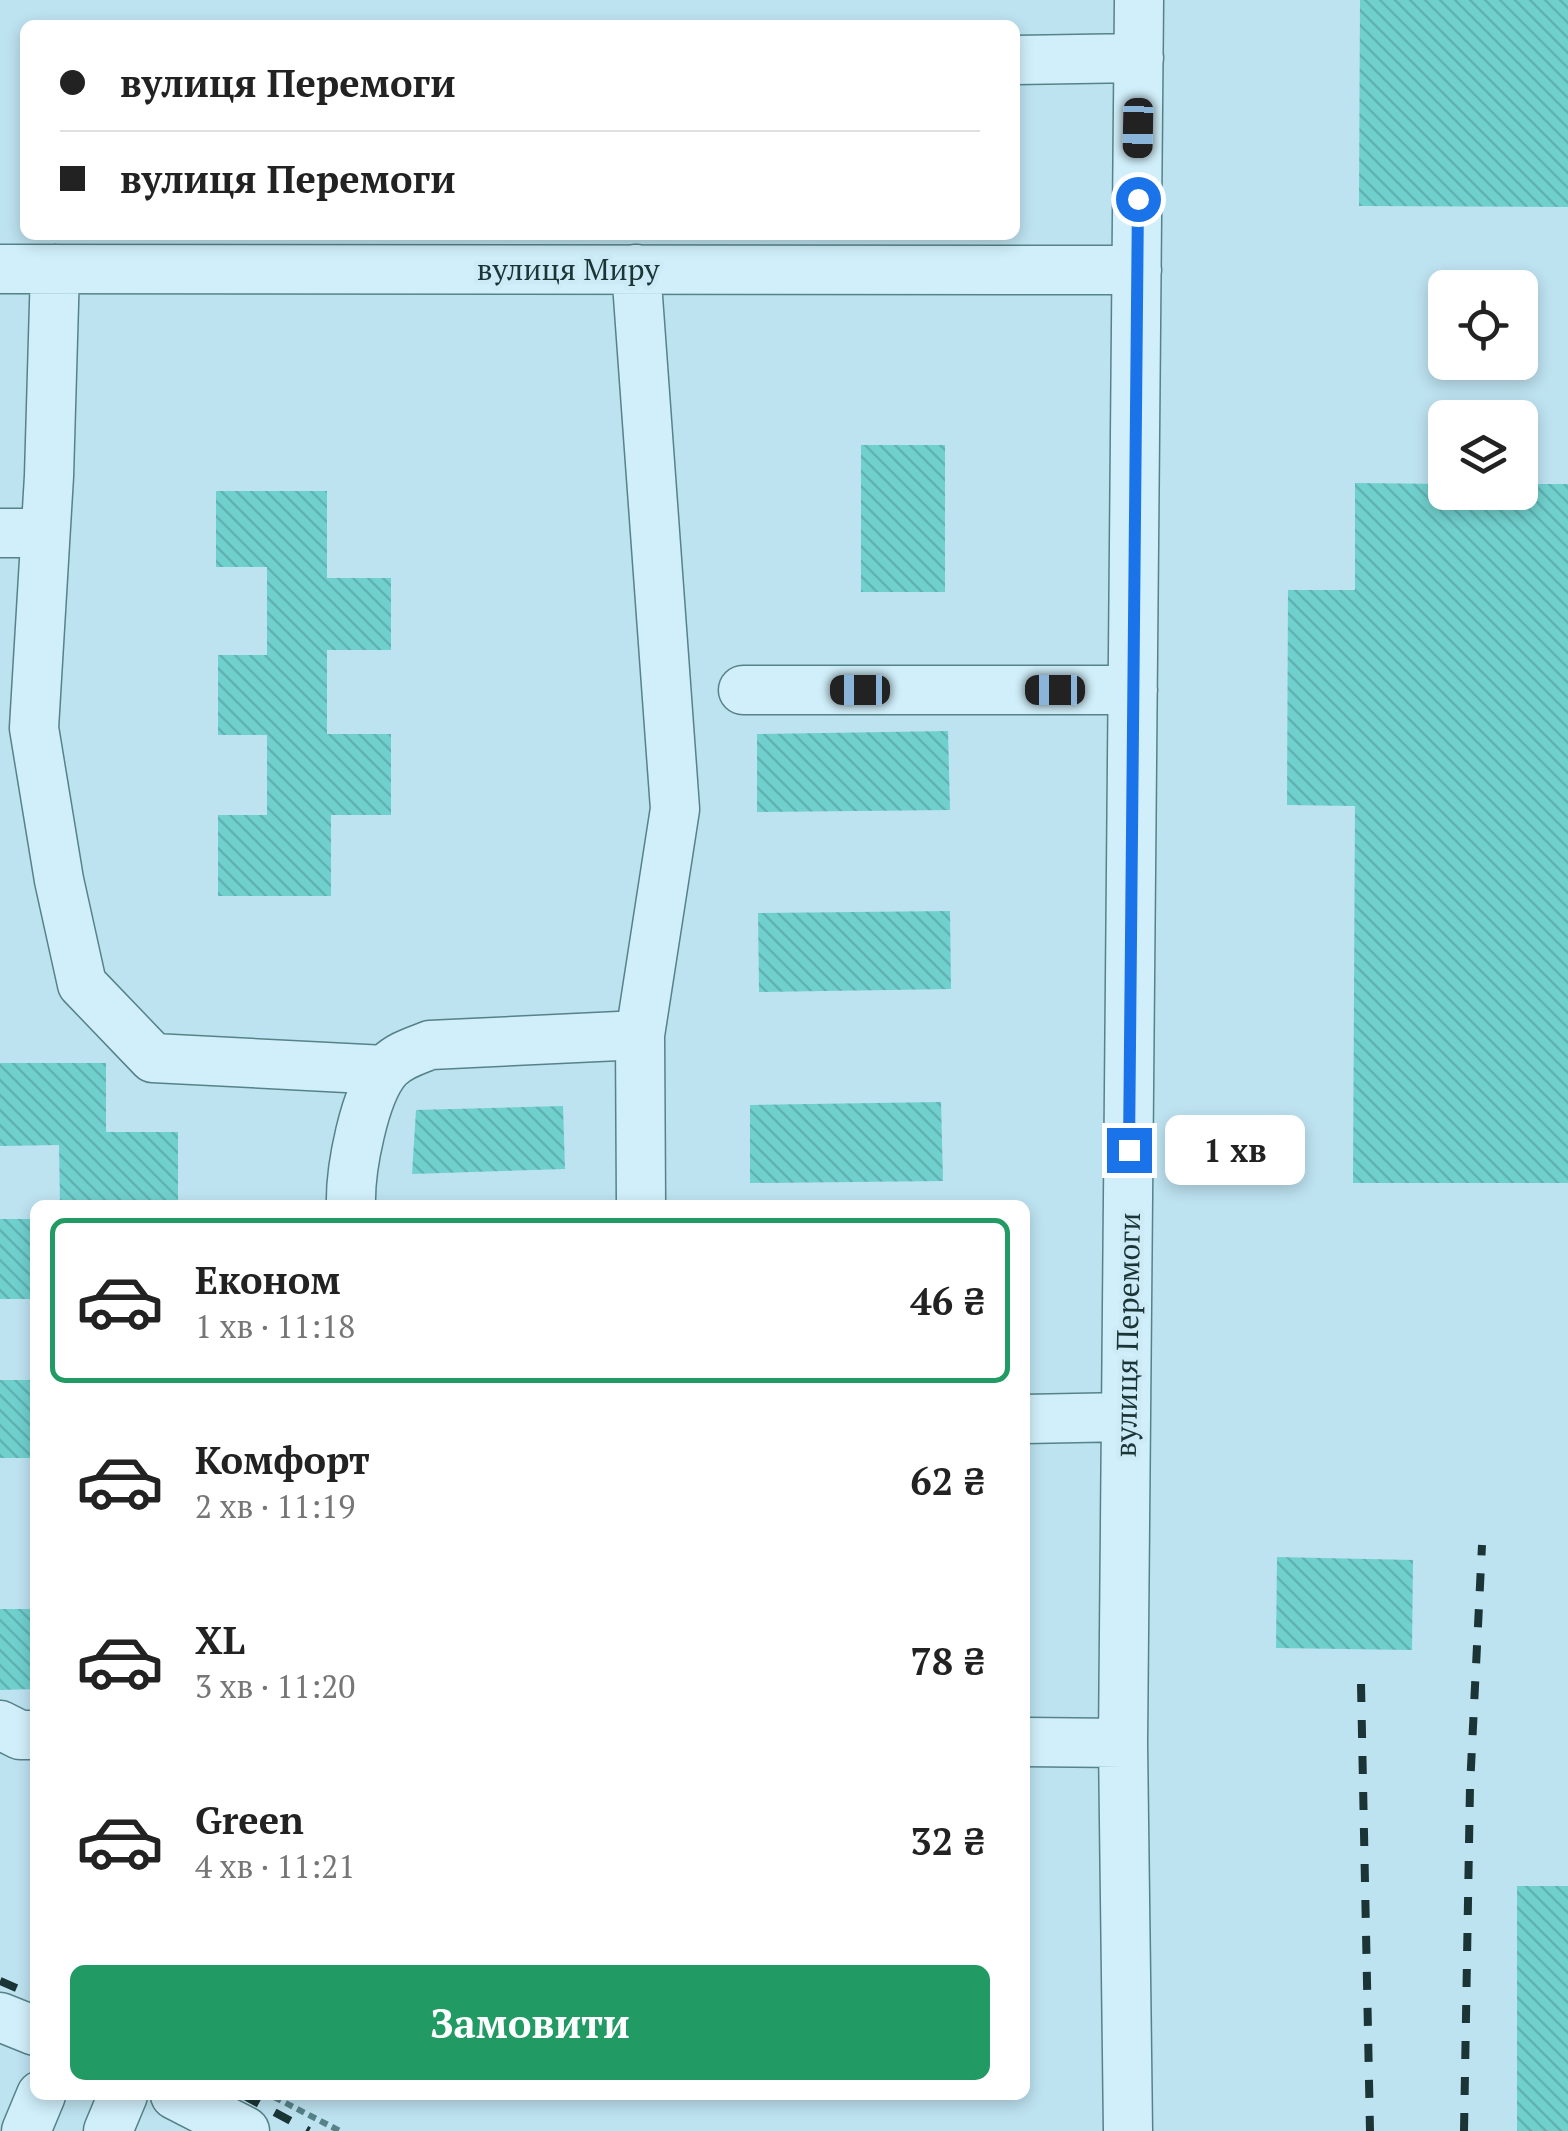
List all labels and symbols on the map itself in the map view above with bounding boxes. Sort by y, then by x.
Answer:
car [1122,98,1154,158]
route start [1116,177,1161,222]
street label: вулиця Миру [477,249,660,289]
car [830,675,890,705]
car [1025,675,1085,705]
callout: 1 хв [1164,1115,1304,1185]
route end [1107,1128,1152,1173]
street label: вулиця Перемоги [1105,1212,1149,1458]

